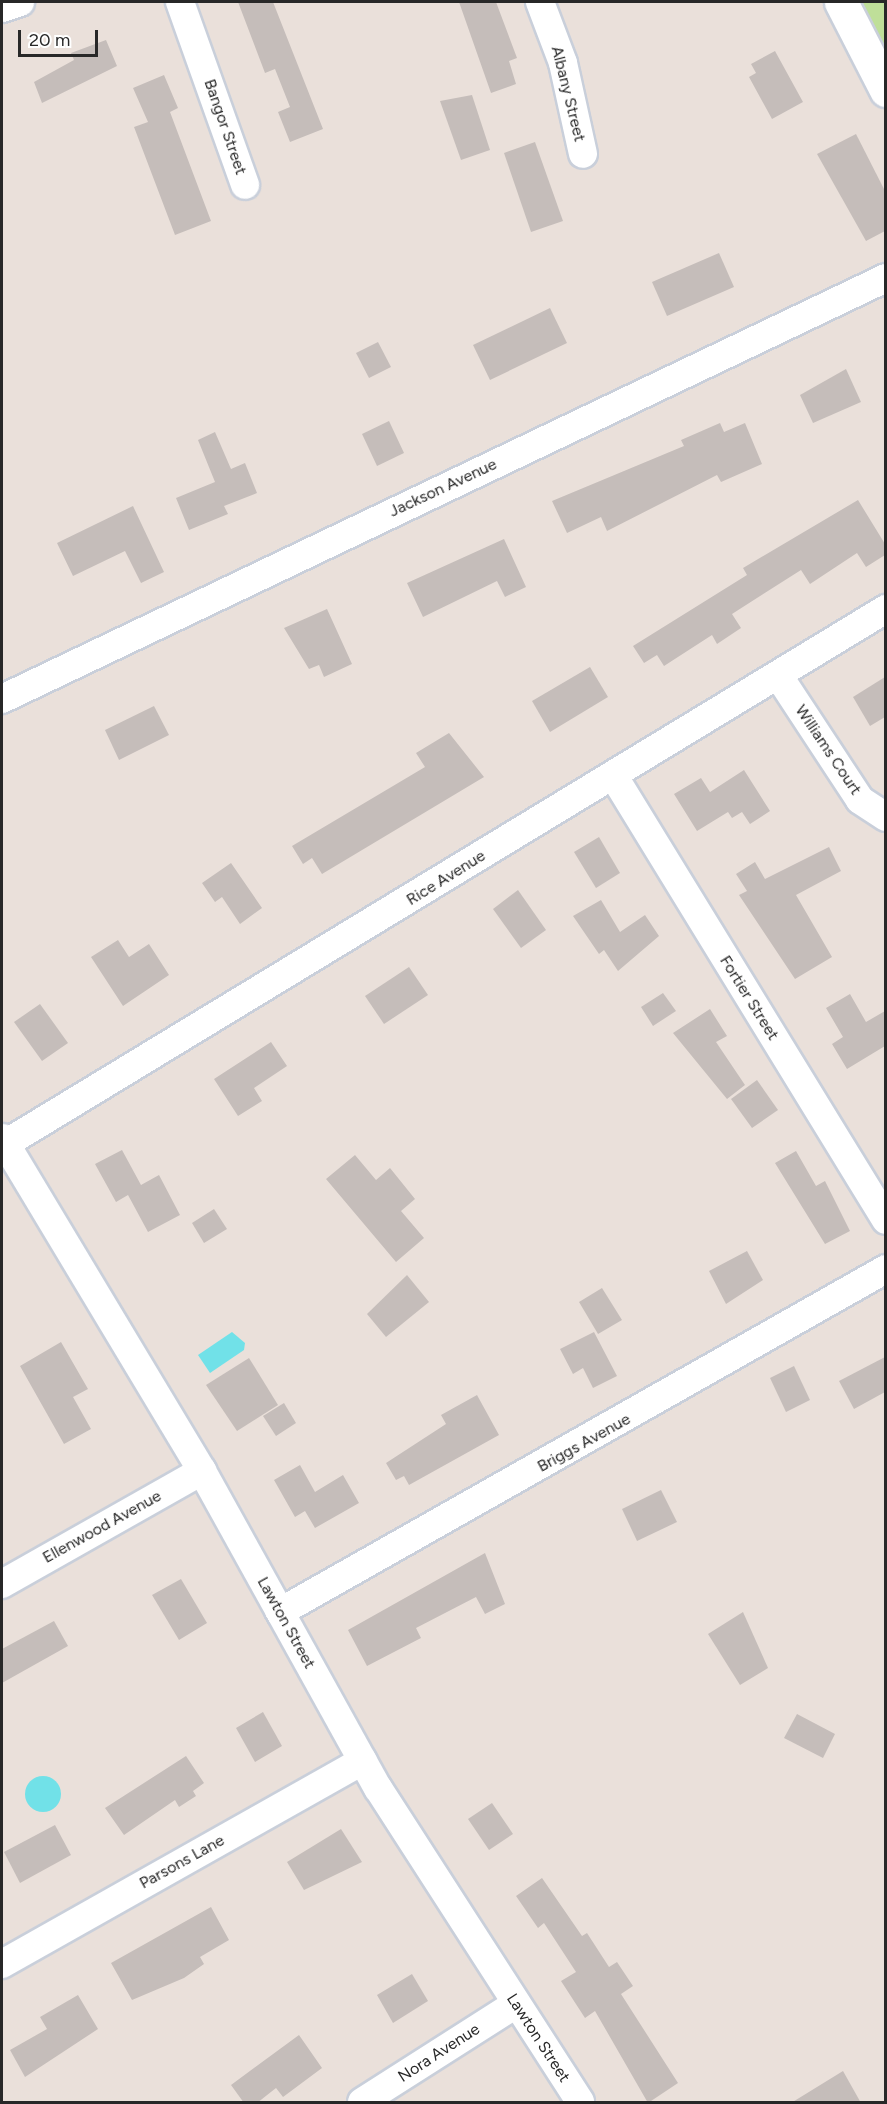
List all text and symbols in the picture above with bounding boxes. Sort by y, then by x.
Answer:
scale bar [21,18,100,56]
text: 20 m [29,29,70,51]
street label: Albany Street [547,44,589,144]
street label: Bangor Street [200,77,250,177]
street label: Jackson Avenue [386,455,500,521]
street label: Williams Court [791,701,865,799]
street label: Rice Avenue [403,846,489,910]
street label: Fortier Street [715,952,783,1044]
street label: Briggs Avenue [534,1410,634,1476]
street label: Ellenwood Avenue [39,1487,165,1567]
street label: Lawton Street [253,1574,319,1672]
street label: Parsons Lane [136,1831,228,1893]
street label: Lawton Street [502,1990,574,2086]
street label: Nora Avenue [395,2020,483,2086]

